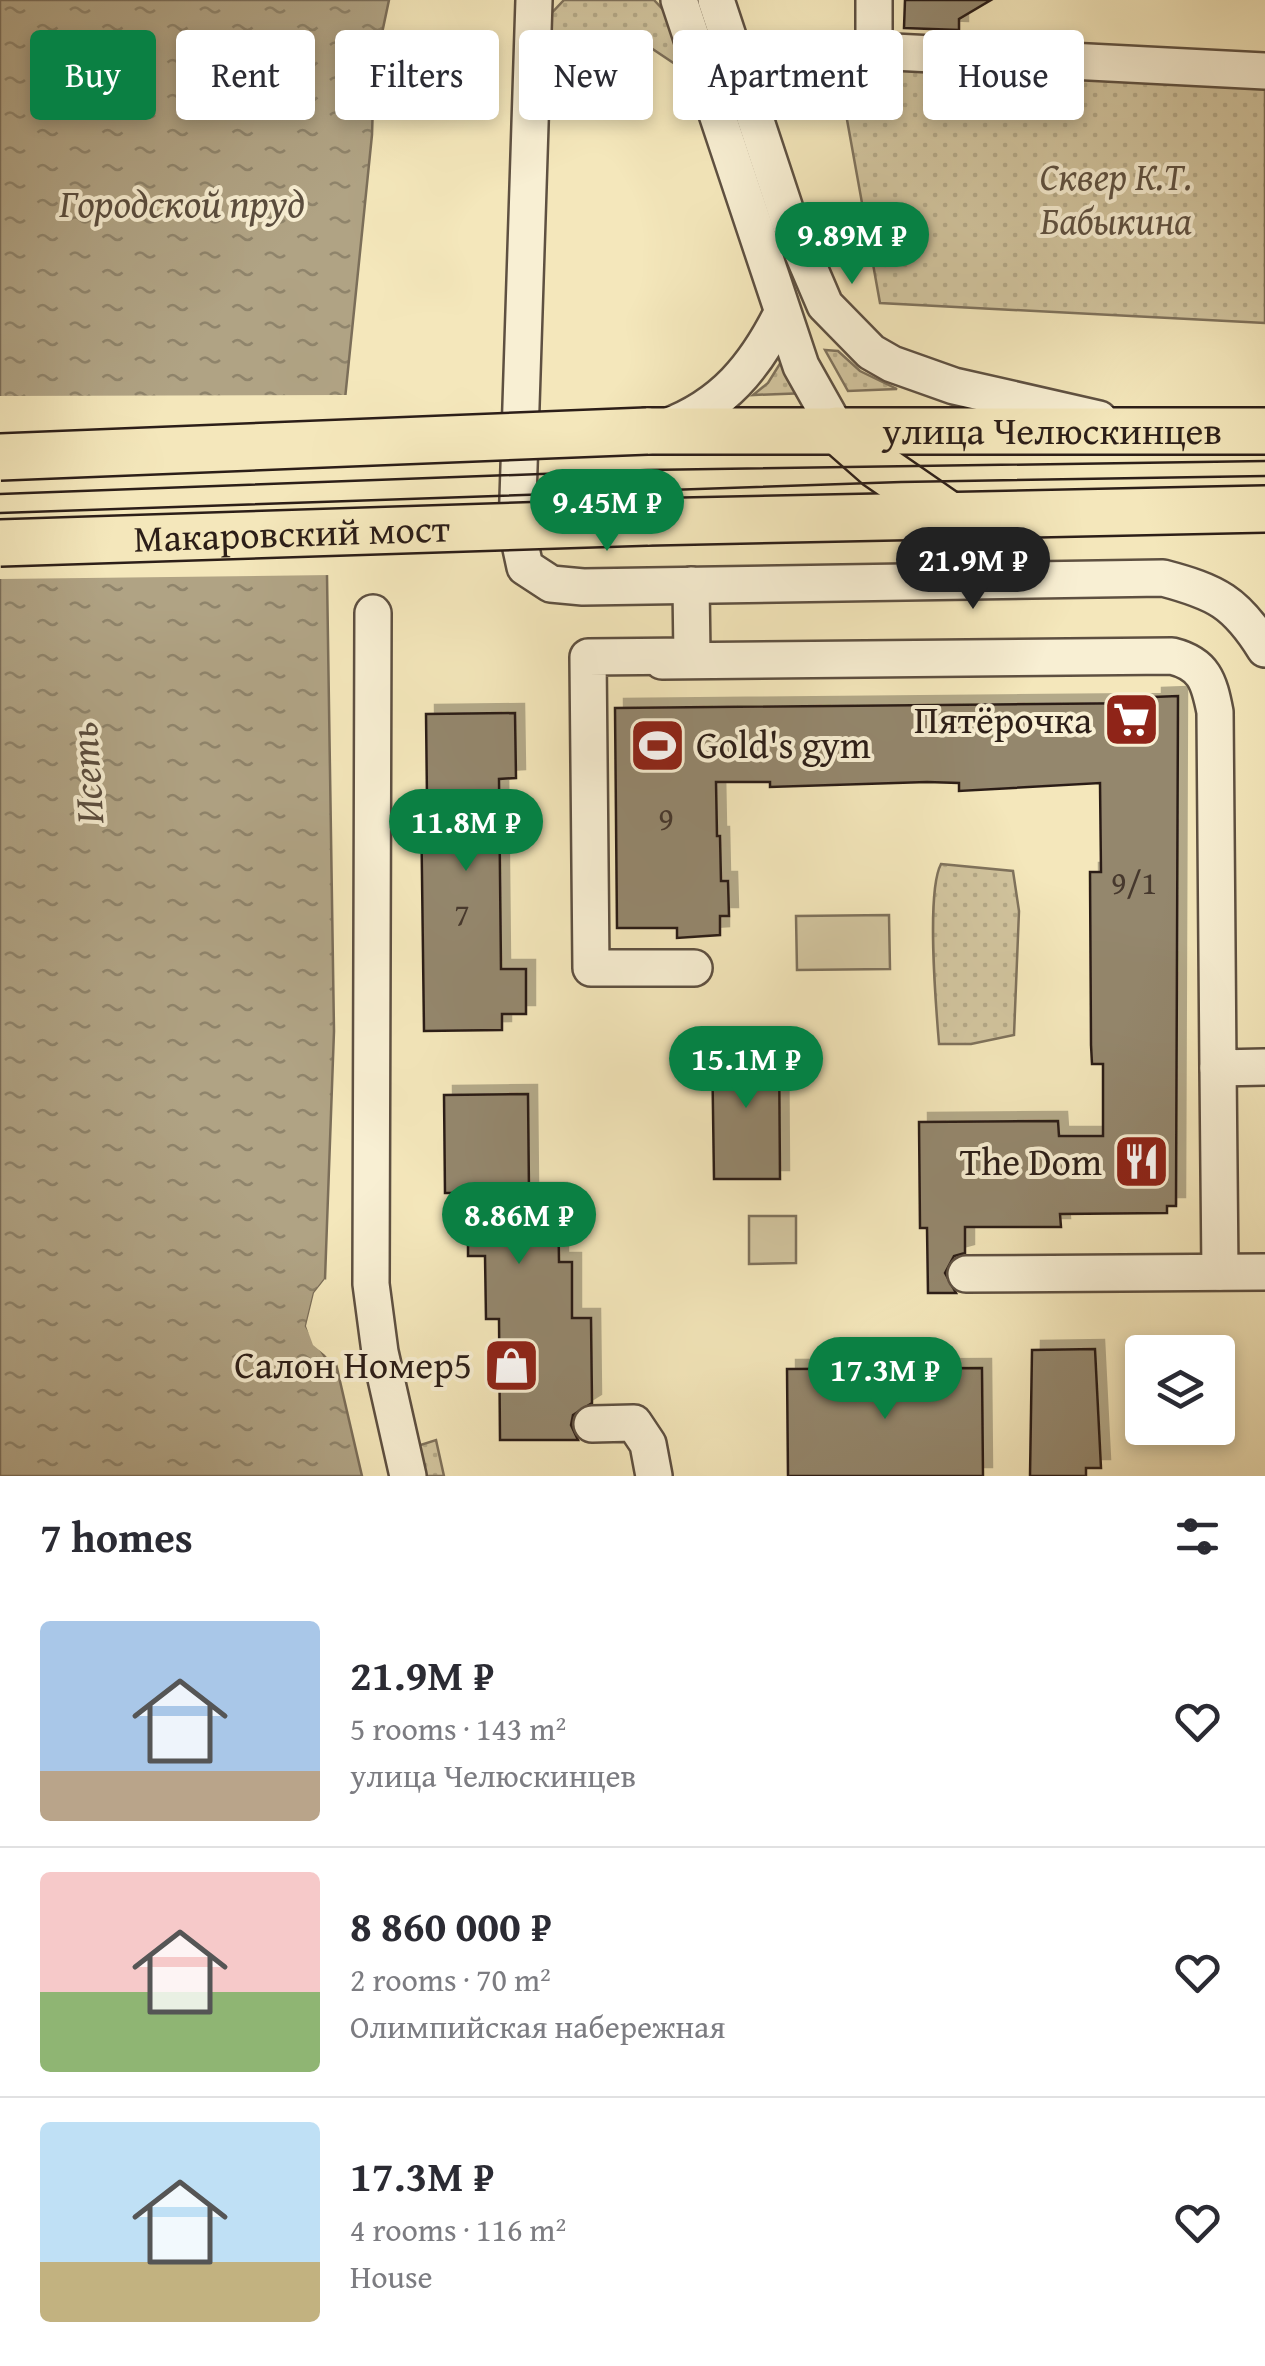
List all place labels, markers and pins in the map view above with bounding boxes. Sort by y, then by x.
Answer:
pin: 9.89M ₽ [760,202,944,287]
pin: 9.45M ₽ [515,469,699,554]
pin: 21.9M ₽ [881,527,1065,612]
supermarket icon: Пятёрочка [1101,690,1161,750]
place label: Пятёрочка [914,691,1092,747]
sports icon: Gold's gym [627,715,687,775]
place label: Gold's gym [696,716,871,772]
pin: 11.8M ₽ [374,789,558,874]
pin: 15.1M ₽ [654,1026,838,1111]
restaurant icon: The Dom [1111,1132,1171,1192]
place label: The Dom [960,1133,1102,1189]
pin: 8.86M ₽ [427,1182,611,1267]
shop icon: Салон Номер5 [481,1335,541,1395]
place label: Салон Номер5 [234,1336,472,1392]
pin: 17.3M ₽ [793,1337,977,1422]

